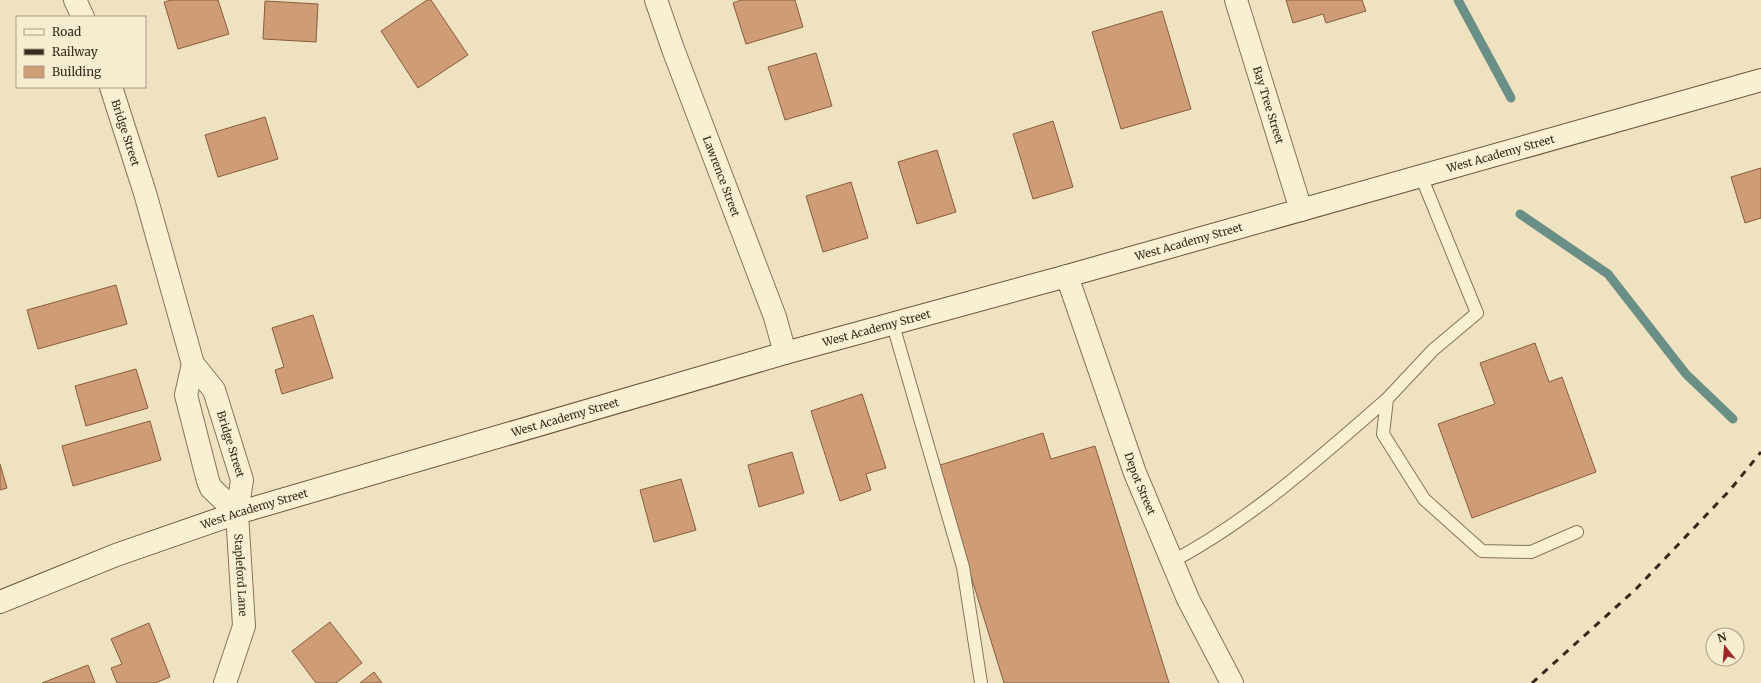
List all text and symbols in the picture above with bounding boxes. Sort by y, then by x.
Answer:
legend [16,16,146,88]
text: Road [52,24,81,39]
text: Railway [52,44,98,59]
text: Building [52,64,102,79]
street label: Bay Tree Street [1250,65,1287,146]
street label: Bridge Street [108,98,143,168]
street label: West Academy Street [1444,131,1557,176]
street label: Lawrence Street [700,134,743,219]
street label: West Academy Street [1132,220,1245,264]
street label: West Academy Street [820,306,933,350]
street label: West Academy Street [509,395,621,440]
street label: Bridge Street [214,409,248,480]
street label: Depot Street [1121,450,1159,518]
street label: West Academy Street [198,485,310,532]
street label: Stapleford Lane [231,533,250,617]
north arrow [1705,627,1745,667]
text: N [1716,629,1729,645]

